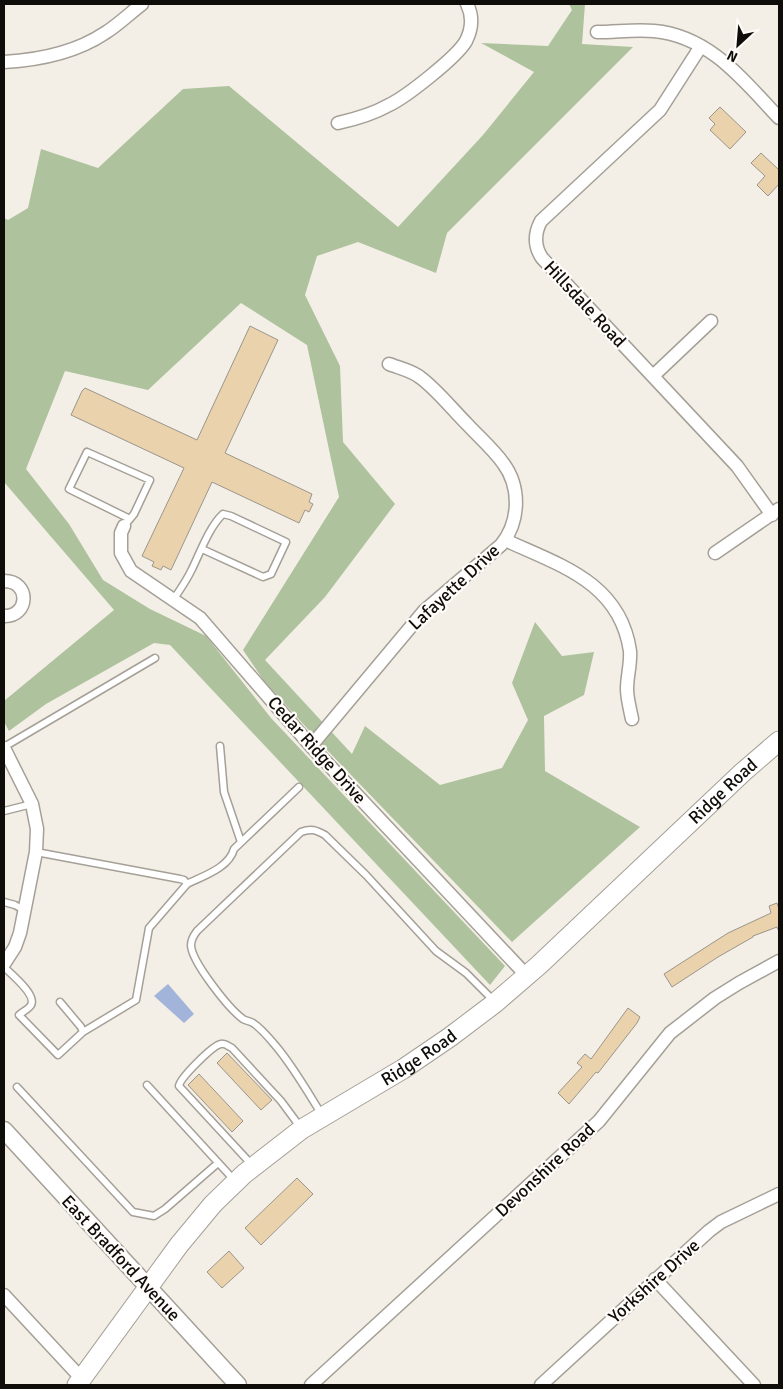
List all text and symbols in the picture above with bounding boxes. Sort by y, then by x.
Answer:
north arrow [713,20,763,70]
text: N [724,46,741,66]
street label: Hillsdale Road [539,256,631,352]
street label: Lafayette Drive [404,539,504,635]
street label: Cedar Ridge Drive [263,692,371,808]
street label: Ridge Road [684,754,762,829]
street label: Ridge Road [377,1025,461,1091]
street label: Devonshire Road [491,1118,599,1222]
street label: East Bradford Avenue [57,1190,185,1326]
street label: Yorkshire Drive [604,1234,704,1328]

